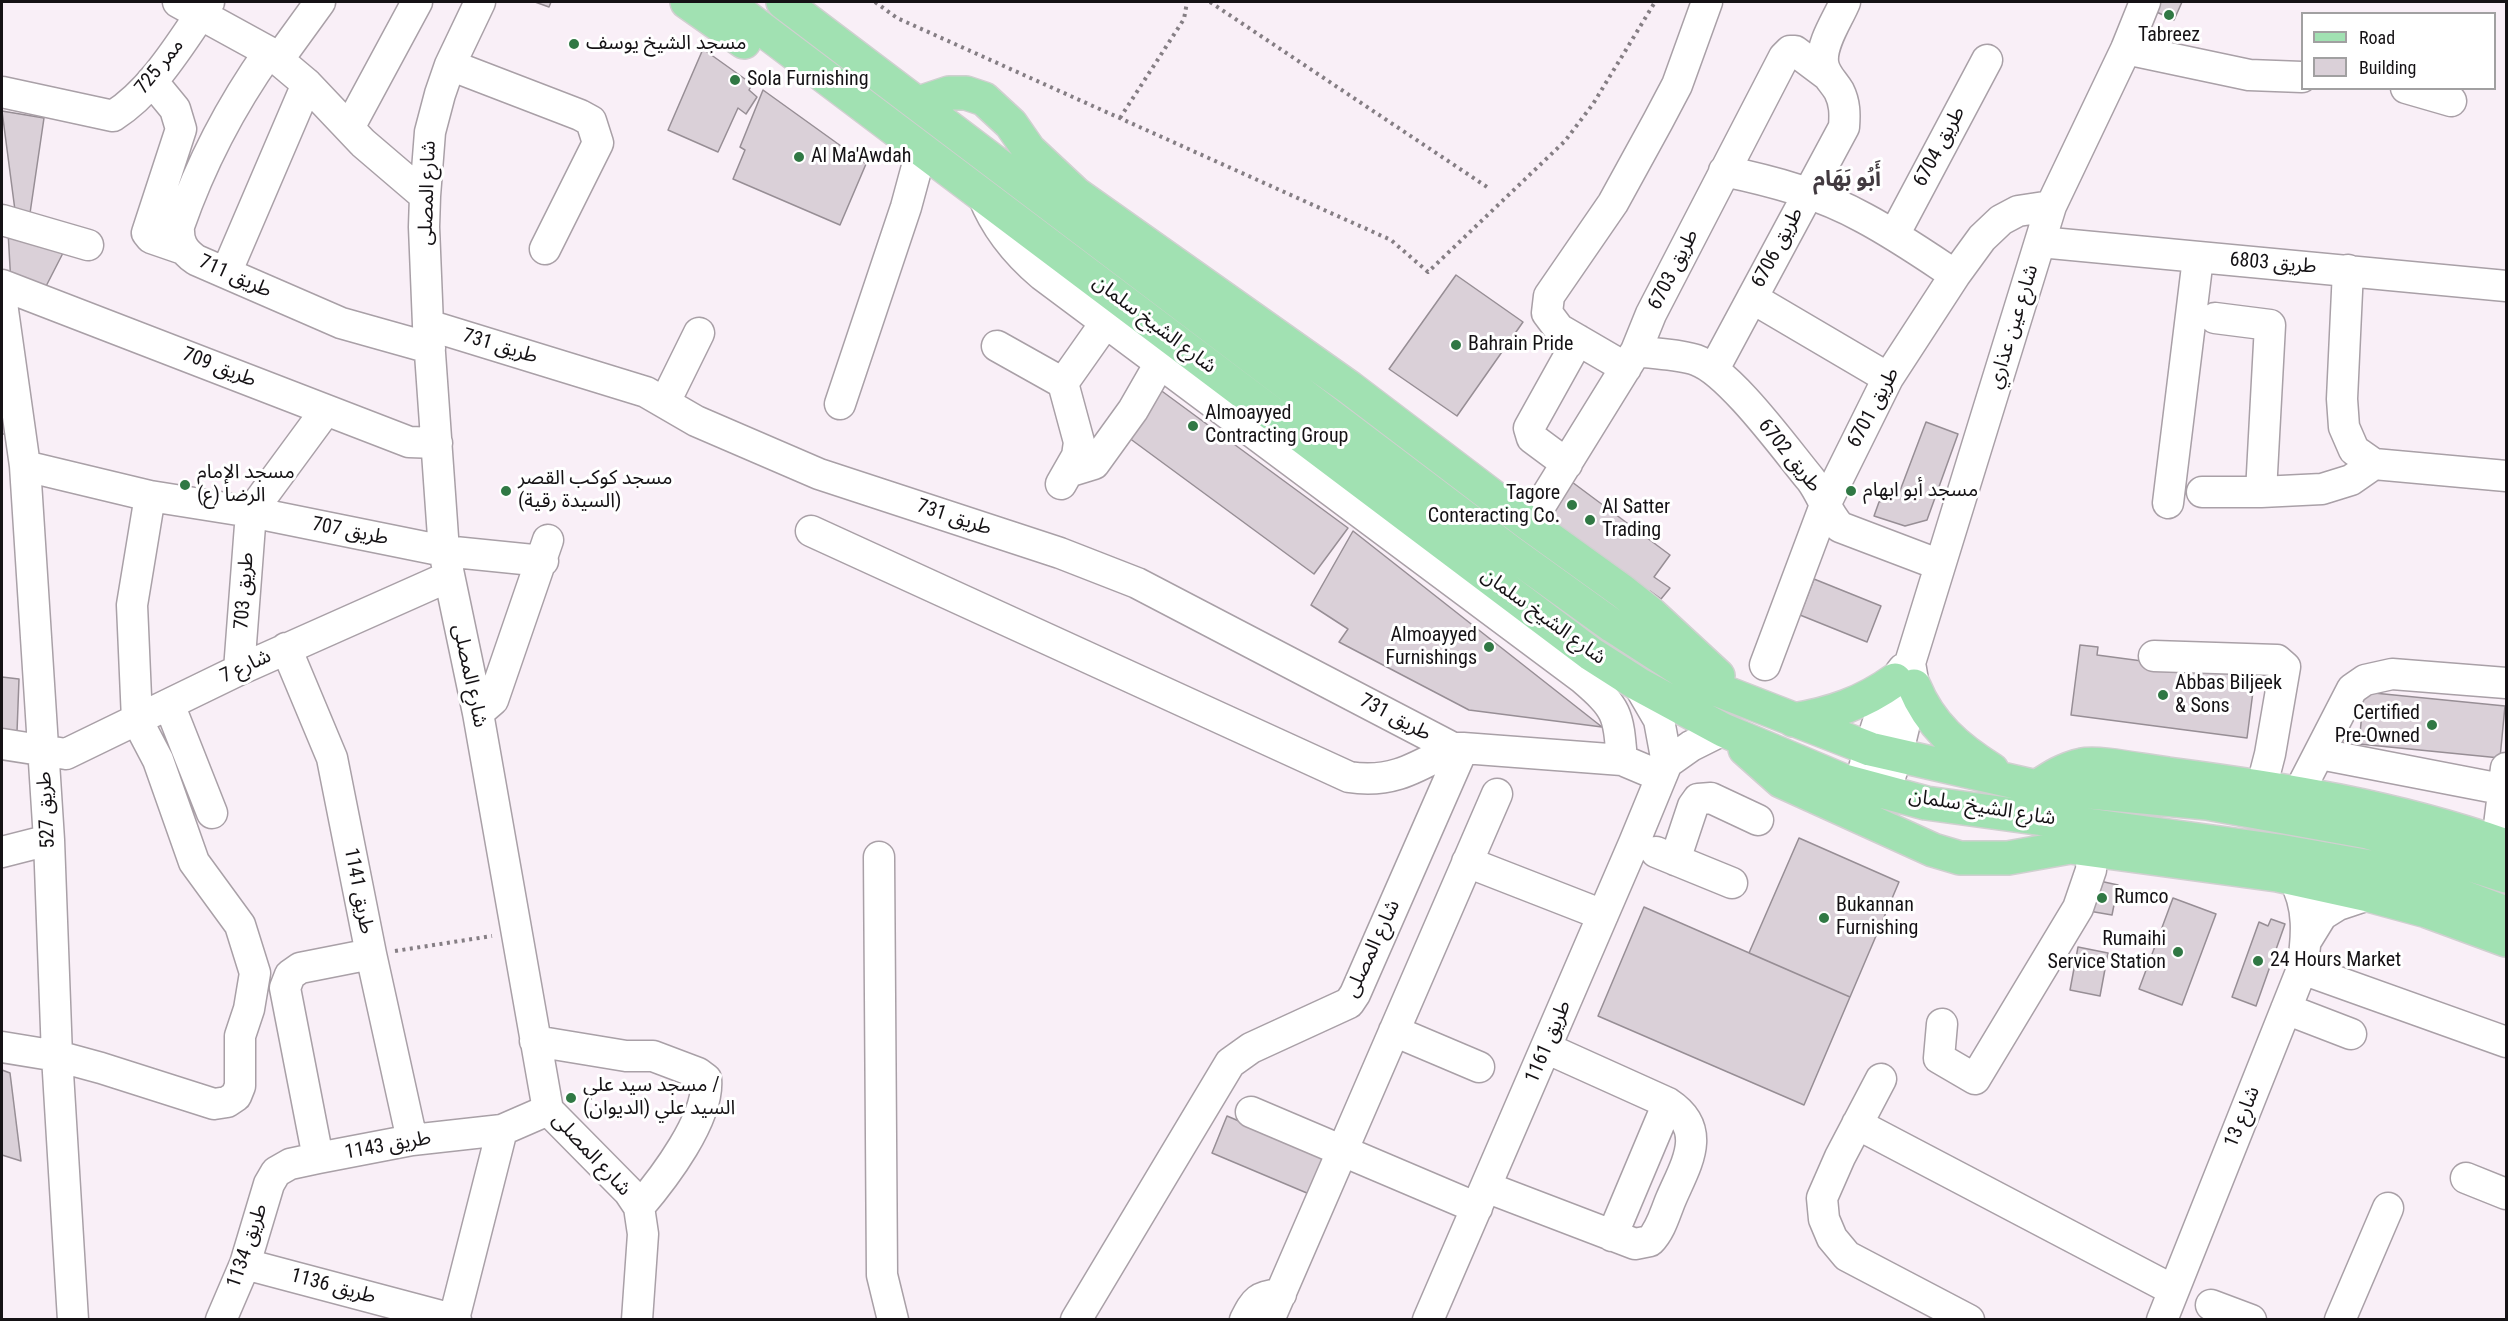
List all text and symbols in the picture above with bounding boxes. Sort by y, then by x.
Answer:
marker: Tabreez [2162,8,2176,22]
legend [2301,12,2496,90]
place label: Tabreez [2138,24,2200,48]
text: Road [2359,27,2395,48]
place label: مسجد الشيخ يوسف [586,32,747,56]
street label: ممر 725 [130,35,190,99]
marker: مسجد الشيخ يوسف [567,37,581,51]
text: Building [2359,57,2416,78]
place label: Sola Furnishing [747,68,869,92]
marker: Sola Furnishing [728,73,742,87]
street label: طريق 6704 [1909,103,1971,191]
street label: شارع المصلى [414,140,442,246]
place label: Al Ma'Awdah [811,145,911,169]
marker: Al Ma'Awdah [792,150,806,164]
district label: أَبُو بَهَام [1813,167,1881,193]
street label: طريق 6706 [1747,204,1809,292]
street label: طريق 6703 [1644,226,1704,314]
street label: طريق 6803 [2229,248,2317,280]
street label: طريق 711 [195,250,275,304]
street label: شارع عين عذاري [1984,262,2044,392]
street label: شارع الشيخ سلمان [1088,271,1220,379]
street label: طريق 731 [460,324,540,370]
place label: Bahrain Pride [1468,333,1573,357]
marker: Bahrain Pride [1449,338,1463,352]
street label: طريق 709 [179,343,259,393]
street label: طريق 6701 [1843,364,1905,452]
place label: Almoayyed Contracting Group [1205,402,1348,449]
street label: طريق 6702 [1752,415,1826,497]
marker: Almoayyed Contracting Group [1186,419,1200,433]
place label: مسجد الإمام الرضا (ع) [197,461,295,508]
place label: مسجد كوكب القصر (السيدة رقية) [518,467,673,514]
marker: مسجد الإمام الرضا (ع) [178,478,192,492]
place label: مسجد أبو ابهام [1863,479,1978,503]
place label: Tagore Conteracting Co. [1428,482,1560,529]
marker: مسجد كوكب القصر (السيدة رقية) [499,484,513,498]
marker: مسجد أبو ابهام [1844,484,1858,498]
street label: طريق 731 [914,495,994,541]
place label: Al Satter Trading [1602,496,1670,543]
marker: Tagore Conteracting Co. [1565,498,1579,512]
street label: طريق 707 [310,513,390,551]
marker: Al Satter Trading [1583,513,1597,527]
street label: طريق 703 [230,552,260,630]
street label: شارع الشيخ سلمان [1476,564,1610,670]
street label: شارع المصلى [446,622,492,730]
place label: Almoayyed Furnishings [1386,624,1477,671]
marker: Almoayyed Furnishings [1482,640,1496,654]
street label: شارع 7 [217,645,275,689]
place label: Abbas Biljeek & Sons [2175,672,2282,719]
marker: Abbas Biljeek & Sons [2156,688,2170,702]
street label: طريق 731 [1355,689,1435,747]
place label: Certified Pre-Owned [2335,702,2420,749]
marker: Certified Pre-Owned [2425,718,2439,732]
street label: طريق 527 [33,771,61,849]
street label: شارع الشيخ سلمان [1907,785,2057,831]
street label: طريق 1141 [338,846,378,936]
place label: Rumco [2114,886,2169,910]
marker: Rumco [2095,891,2109,905]
place label: Bukannan Furnishing [1836,894,1918,941]
street label: شارع المصلى [1340,896,1406,1002]
marker: Bukannan Furnishing [1817,911,1831,925]
place label: Rumaihi Service Station [2048,928,2166,975]
marker: Rumaihi Service Station [2171,945,2185,959]
place label: 24 Hours Market [2270,949,2401,973]
marker: 24 Hours Market [2251,954,2265,968]
street label: طريق 1161 [1521,997,1577,1087]
place label: مسجد سيد علي / السيد علي (الديوان) [583,1074,735,1121]
street label: شارع 13 [2220,1083,2266,1151]
marker: مسجد سيد علي / السيد علي (الديوان) [564,1091,578,1105]
street label: شارع المصلى [546,1108,636,1202]
street label: طريق 1143 [343,1127,433,1165]
street label: طريق 1134 [222,1201,274,1291]
street label: طريق 1136 [288,1264,378,1310]

